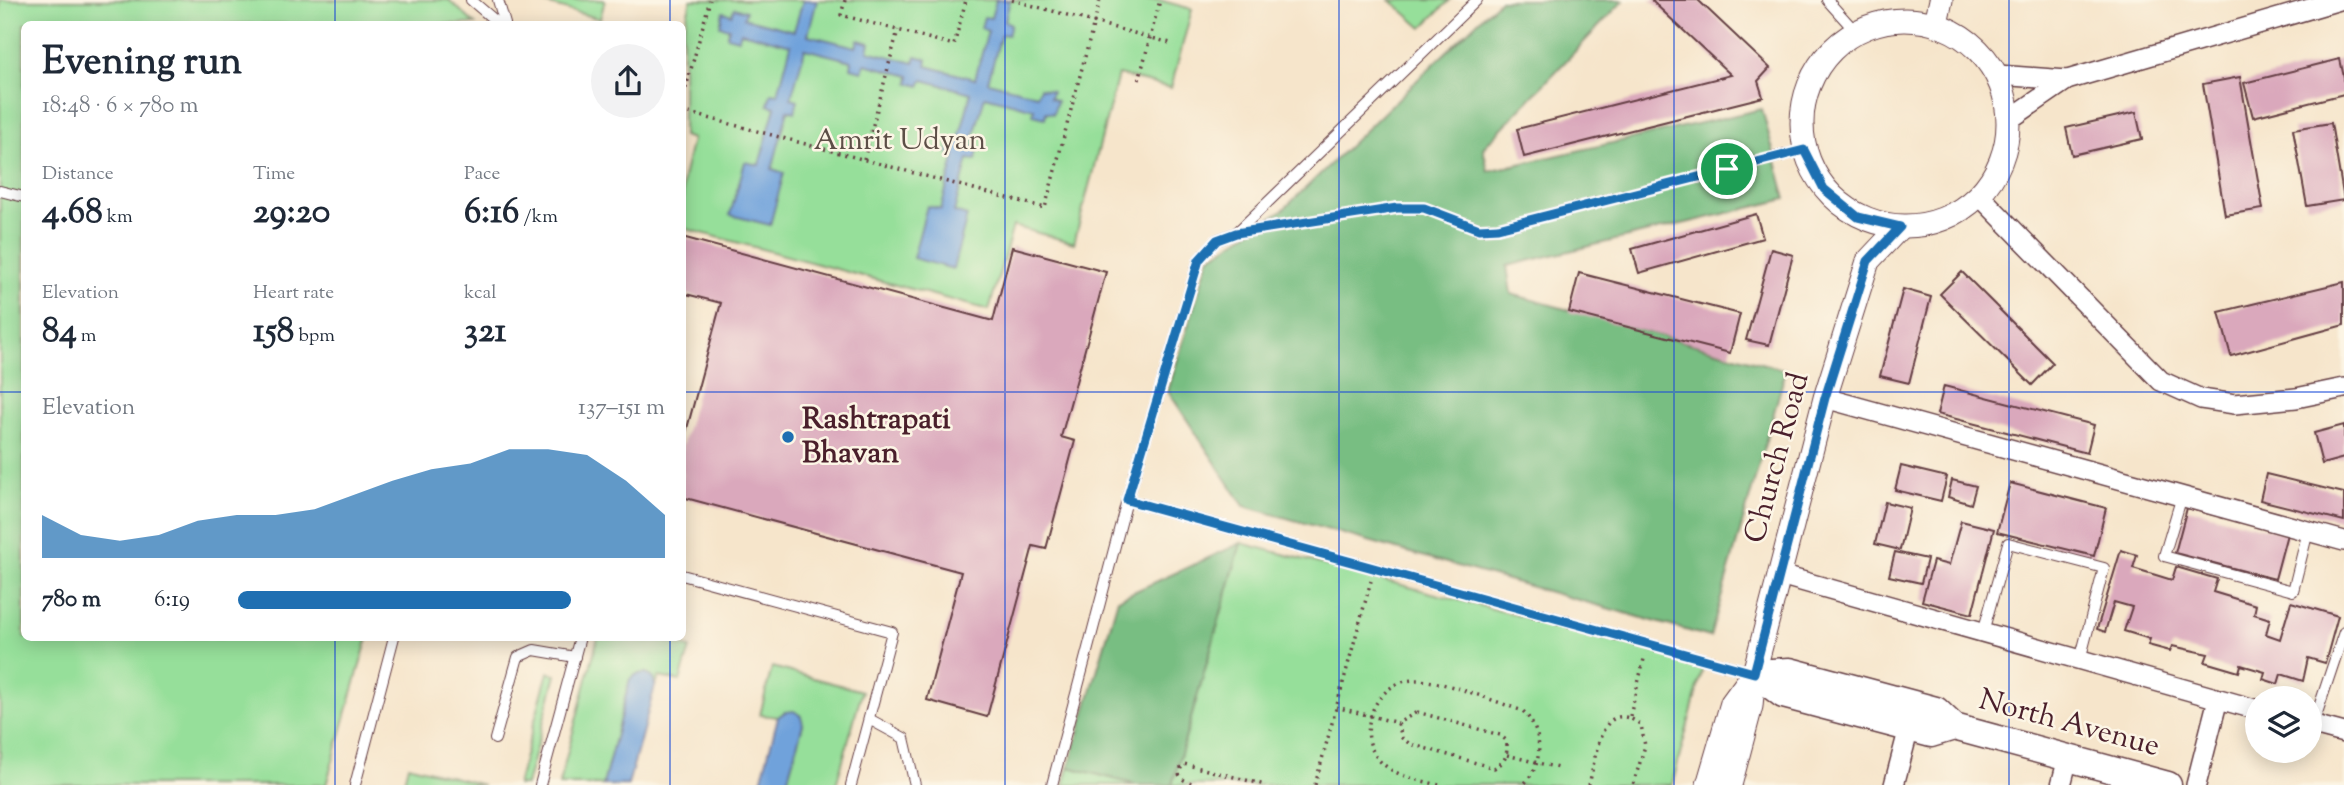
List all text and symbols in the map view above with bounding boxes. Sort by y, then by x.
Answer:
text: Evening run [42,37,242,91]
button: share [591,44,665,118]
text: 18:48 · 6 × 780 m [42,90,198,123]
park label: Amrit Udyan [814,120,986,163]
pin [1697,139,1757,199]
icon: arrive [1708,150,1746,188]
text: Distance [42,161,114,188]
text: Time [253,161,295,188]
text: Pace [464,161,500,188]
text: 4.68 [42,188,103,239]
text: 29:20 [253,188,330,239]
text: 6:16 [464,188,519,239]
text: km [103,204,133,231]
text: /km [519,204,558,231]
text: Elevation [42,280,119,307]
text: Heart rate [253,280,334,307]
text: kcal [464,280,497,307]
text: 84 [42,307,77,358]
text: 158 [253,307,294,358]
text: 321 [464,307,506,358]
text: m [77,323,97,350]
text: bpm [294,323,335,350]
street label: Church Road [1735,368,1821,548]
text: Elevation [42,392,135,425]
text: 137–151 m [578,392,665,425]
place label: Rashtrapati Bhavan [802,399,951,476]
marker: Rashtrapati Bhavan [780,429,796,445]
text: 780 m [42,584,101,617]
text: 6:19 [154,584,190,617]
street label: North Avenue [1974,679,2164,769]
map controls [2245,686,2322,763]
button: layers [2245,686,2322,763]

